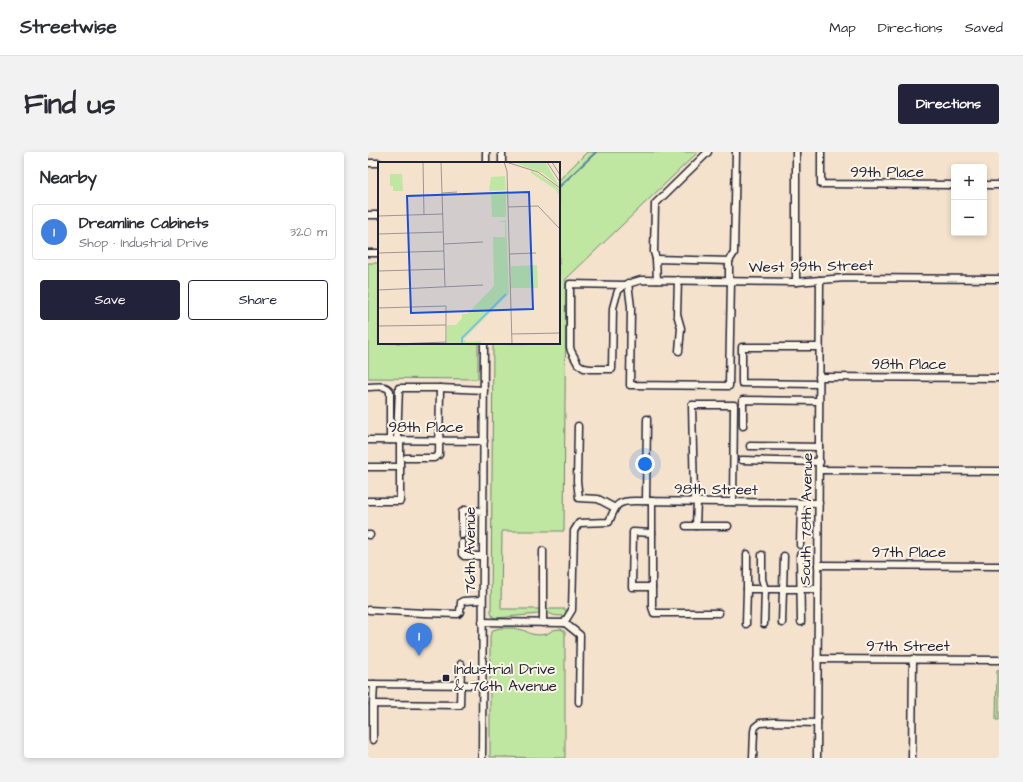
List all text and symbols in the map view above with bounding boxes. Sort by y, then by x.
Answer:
text: Streetwise [20,14,117,41]
text: Map [829,18,856,38]
text: Directions [878,18,943,38]
text: Saved [965,18,1003,38]
button: Directions [898,84,999,124]
text: Find us [24,85,115,124]
inset map [378,162,560,344]
street label: 99th Place [850,162,924,183]
map controls [951,164,987,236]
button: + [951,164,987,200]
text: Nearby [40,166,97,190]
button: − [951,200,987,236]
text: Dreamline Cabinets [79,213,209,234]
text: 1 [53,223,55,241]
text: 320 m [289,223,327,241]
text: Shop · Industrial Drive [79,234,208,252]
street label: West 99th Street [748,255,874,278]
button: Save [40,280,180,320]
button: Share [188,280,328,320]
street label: 98th Place [872,354,946,375]
street label: 98th Place [389,417,463,438]
street label: South 78th Avenue [795,453,818,585]
your location [635,454,655,474]
street label: 98th Street [674,478,758,501]
street label: 76th Avenue [460,507,481,593]
street label: 97th Place [872,542,946,563]
pin: 1 [406,623,432,656]
street label: 97th Street [866,636,950,657]
place label: Industrial Drive & 76th Avenue [454,659,557,697]
marker: Industrial Drive & 76th Avenue [441,673,451,683]

